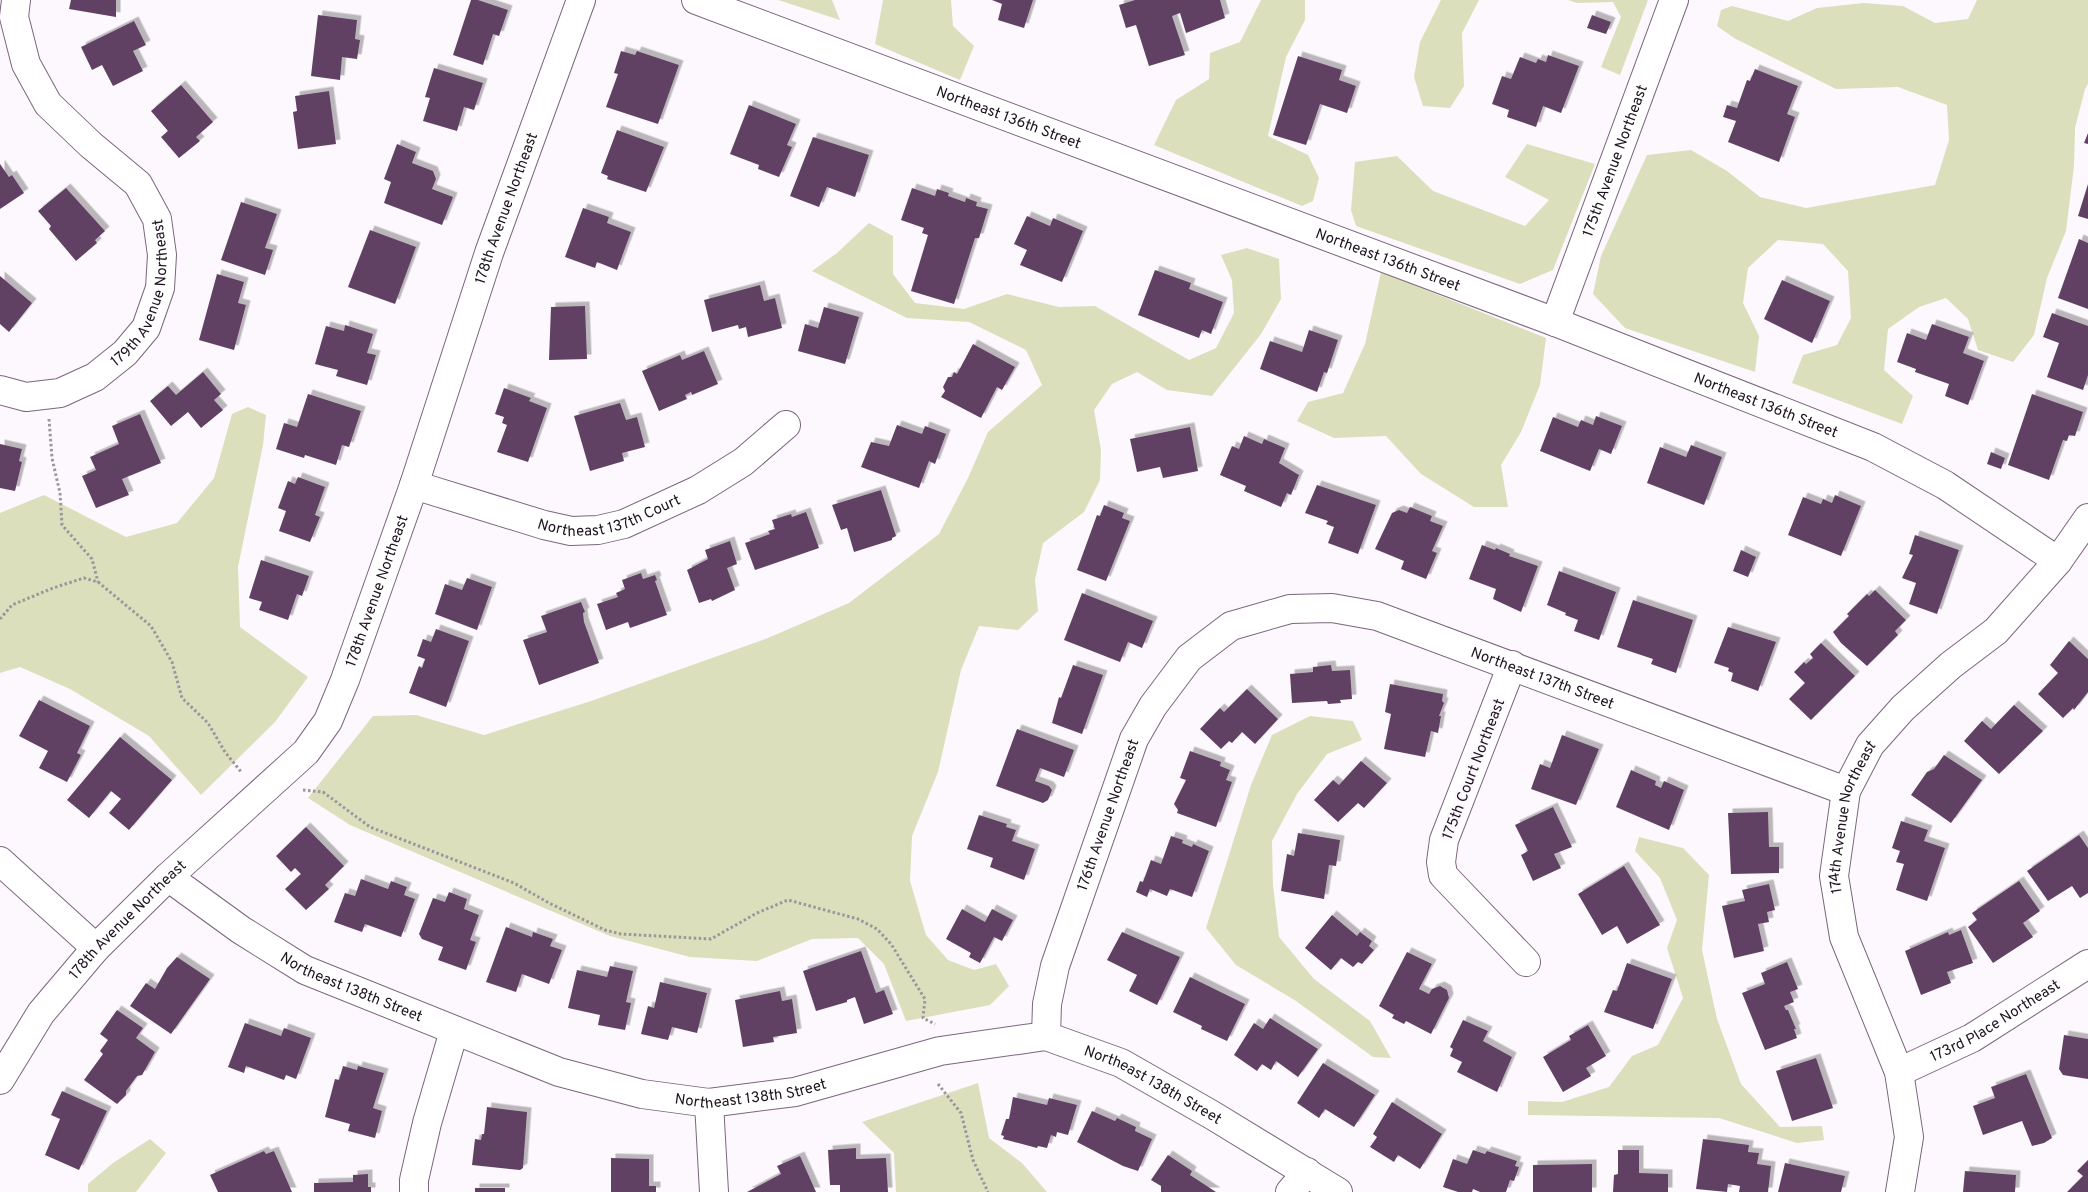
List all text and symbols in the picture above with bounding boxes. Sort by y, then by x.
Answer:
street label: Northeast 136th Street [933,83,1083,154]
street label: 175th Avenue Northeast [1579,83,1653,240]
street label: 178th Avenue Northeast [472,130,543,287]
street label: 179th Avenue Northeast [107,218,173,372]
street label: Northeast 136th Street [1312,225,1463,297]
street label: Northeast 136th Street [1691,369,1840,443]
street label: Northeast 137th Court [535,491,684,542]
street label: 178th Avenue Northeast [342,513,414,670]
street label: Northeast 137th Street [1468,644,1616,715]
street label: 175th Court Northeast [1439,696,1510,843]
street label: 176th Avenue Northeast [1074,737,1144,894]
street label: 174th Avenue Northeast [1826,737,1881,895]
street label: 178th Avenue Northeast [66,857,191,984]
street label: Northeast 138th Street [276,949,425,1027]
street label: 173rd Place Northeast [1927,976,2064,1067]
street label: Northeast 138th Street [1081,1042,1225,1130]
street label: Northeast 138th Street [673,1076,829,1114]

